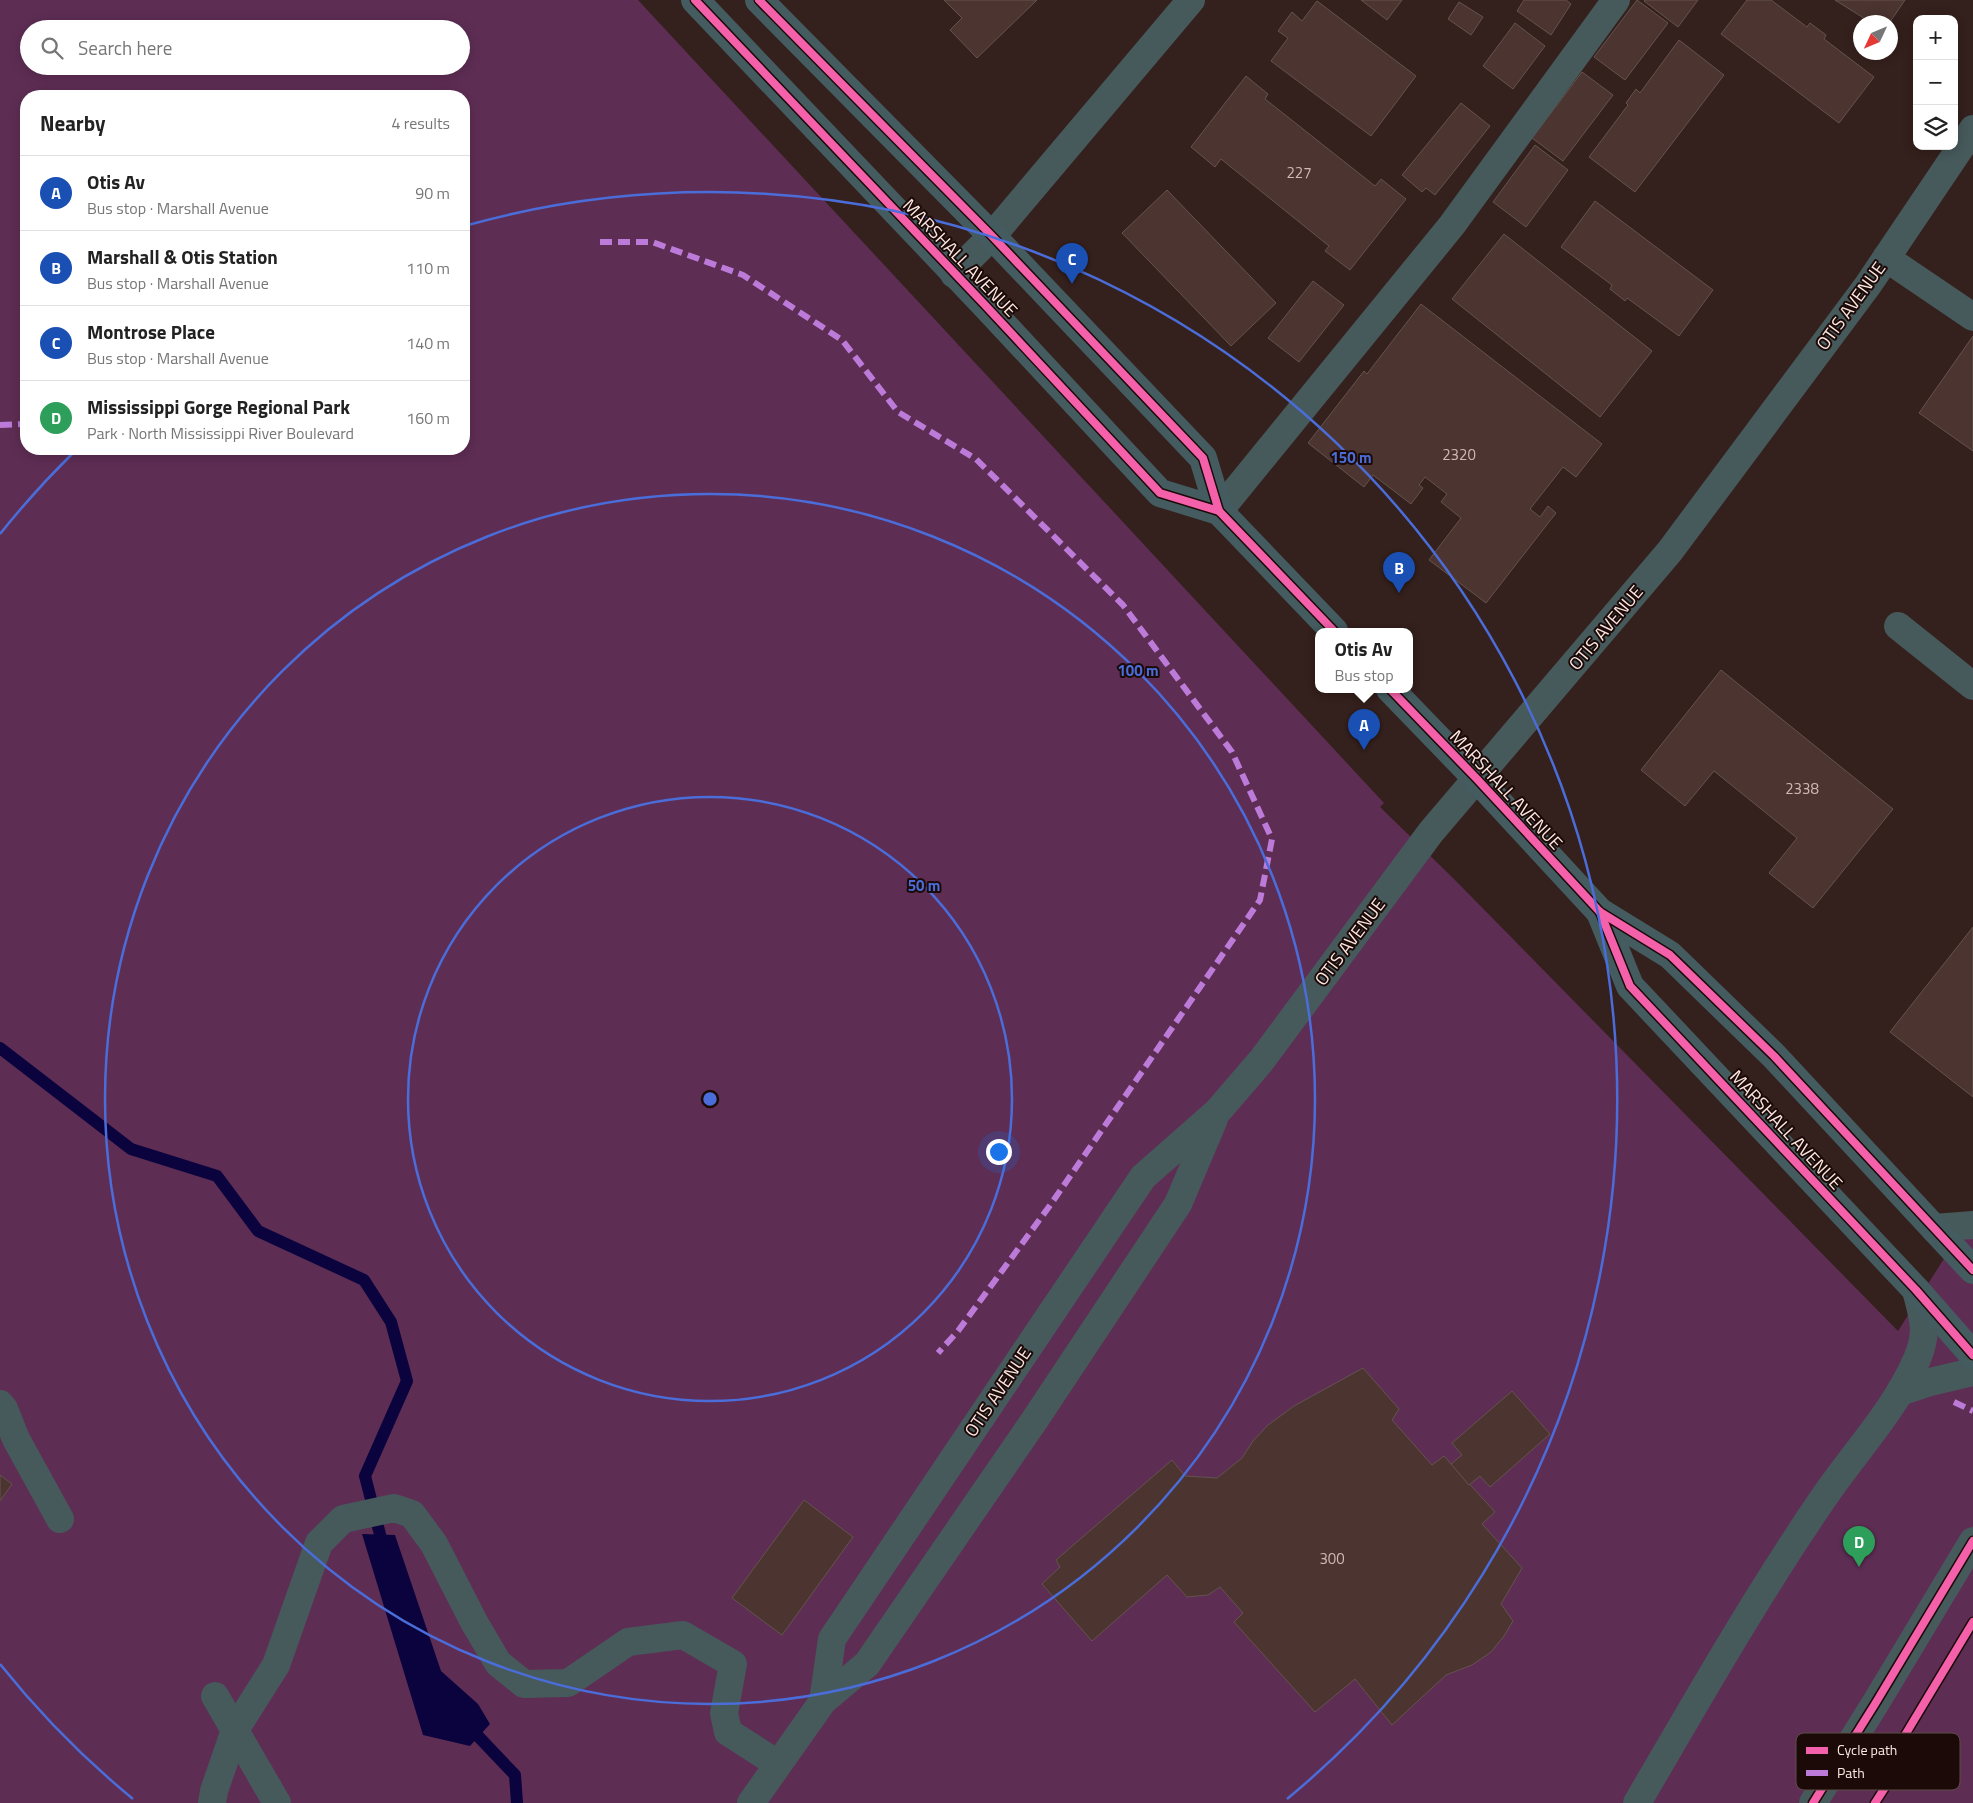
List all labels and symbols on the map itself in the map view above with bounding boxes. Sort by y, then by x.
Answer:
north arrow [1853,15,1898,60]
house number: 227 [1286,161,1312,184]
street label: MARSHALL AVENUE [897,192,1024,323]
pin: C [1056,243,1088,284]
street label: OTIS AVENUE [1809,256,1892,356]
house number: 2320 [1442,443,1476,466]
text: 150 m [1330,446,1372,469]
pin: B [1383,552,1415,593]
street label: OTIS AVENUE [1562,579,1649,676]
text: 100 m [1117,659,1159,682]
pin: A [1348,709,1380,750]
street label: MARSHALL AVENUE [1444,724,1569,856]
house number: 2338 [1785,777,1819,800]
text: 50 m [908,874,940,897]
street label: OTIS AVENUE [1308,892,1392,991]
street label: MARSHALL AVENUE [1724,1064,1849,1196]
centre of rings [701,1090,719,1108]
your location [986,1139,1012,1165]
street label: OTIS AVENUE [957,1341,1038,1442]
pin: D [1843,1526,1875,1567]
house number: 300 [1319,1547,1345,1570]
legend [1796,1733,1960,1790]
text: Cycle path [1837,1739,1897,1760]
text: Path [1837,1762,1865,1783]

